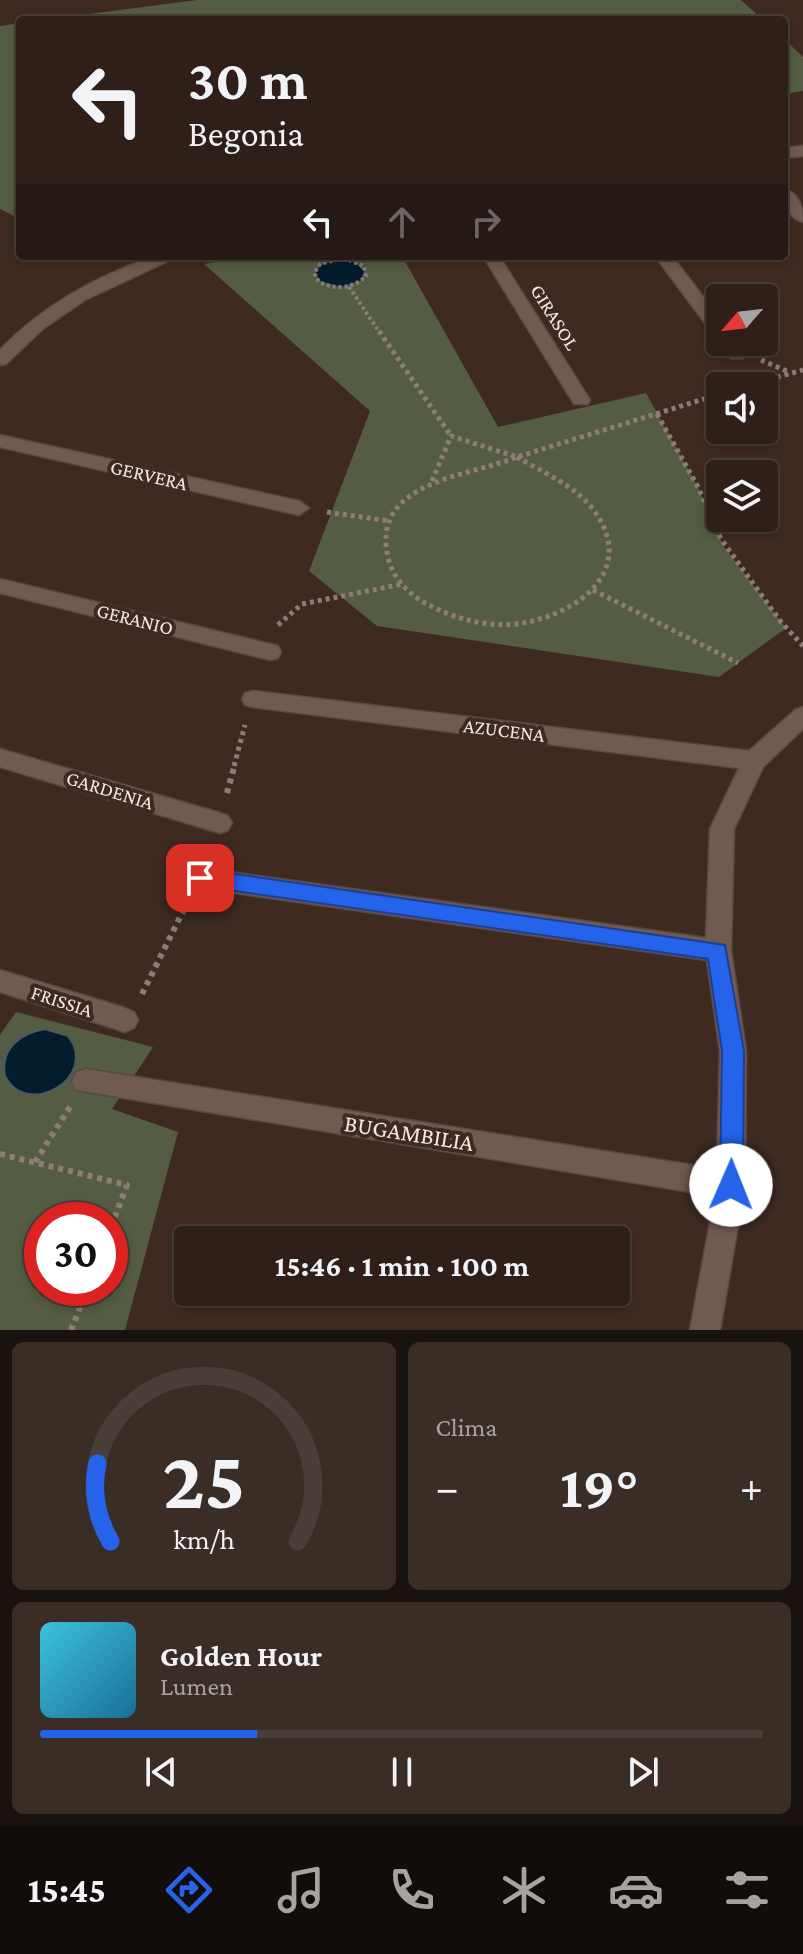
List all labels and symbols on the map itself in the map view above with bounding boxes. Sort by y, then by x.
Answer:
street label: GIRASOL [526,280,584,354]
north arrow [706,284,778,356]
street label: GERVERA [108,455,190,495]
street label: GERANIO [94,599,176,639]
street label: AZUCENA [462,714,546,746]
street label: GARDENIA [64,766,157,814]
pin [166,844,234,912]
street label: FRISSIA [29,981,96,1021]
street label: BUGAMBILIA [342,1109,476,1156]
position arrow [689,1143,773,1227]
speed limit sign: 30 [24,1202,128,1306]

